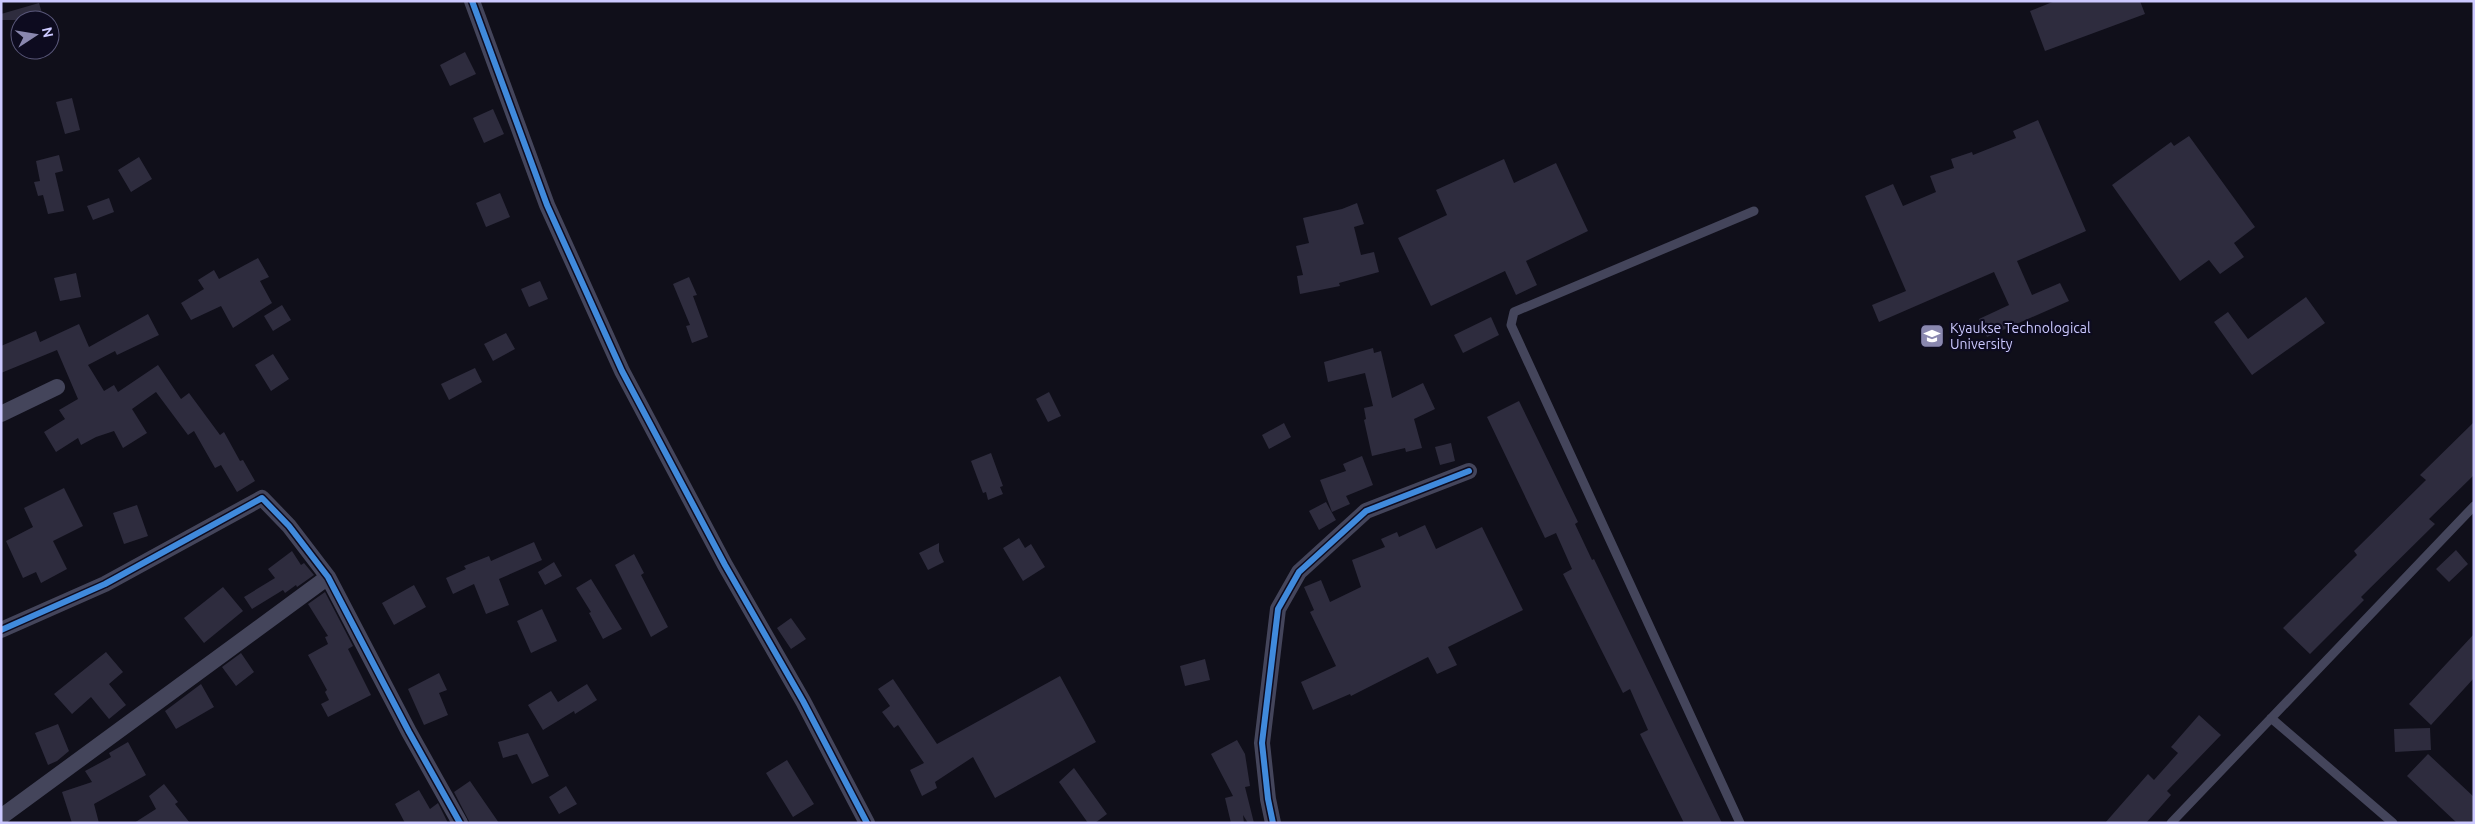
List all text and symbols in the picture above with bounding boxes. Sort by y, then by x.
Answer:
north arrow [10,10,60,60]
text: N [39,26,57,39]
place label: Kyaukse Technological University [1950,320,2091,352]
school or university icon: Kyaukse Technological University [1919,323,1945,349]

